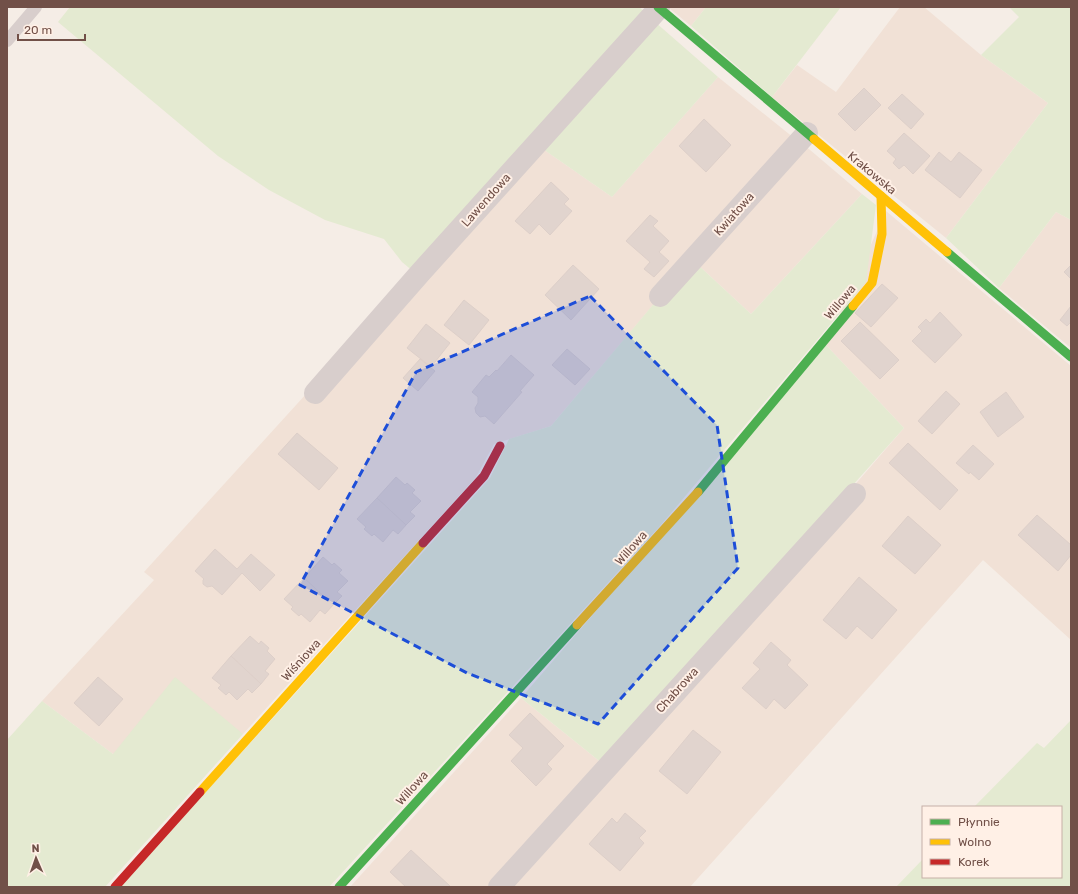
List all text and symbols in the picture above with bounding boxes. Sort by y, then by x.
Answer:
scale bar [18,16,85,42]
text: 20 m [24,23,52,37]
street label: Krakowska [845,149,899,197]
street label: Lawendowa [458,171,514,229]
street label: Kwiatowa [711,190,757,238]
street label: Willowa [821,282,859,322]
street label: Willowa [612,528,650,568]
street label: Wiśniowa [279,636,323,684]
street label: Chabrowa [653,664,701,716]
street label: Willowa [393,768,431,808]
legend [922,806,1062,878]
text: Płynnie [958,815,1000,829]
text: Wolno [958,835,991,849]
north arrow [16,838,56,878]
text: N [31,842,40,855]
text: Korek [958,855,990,869]

